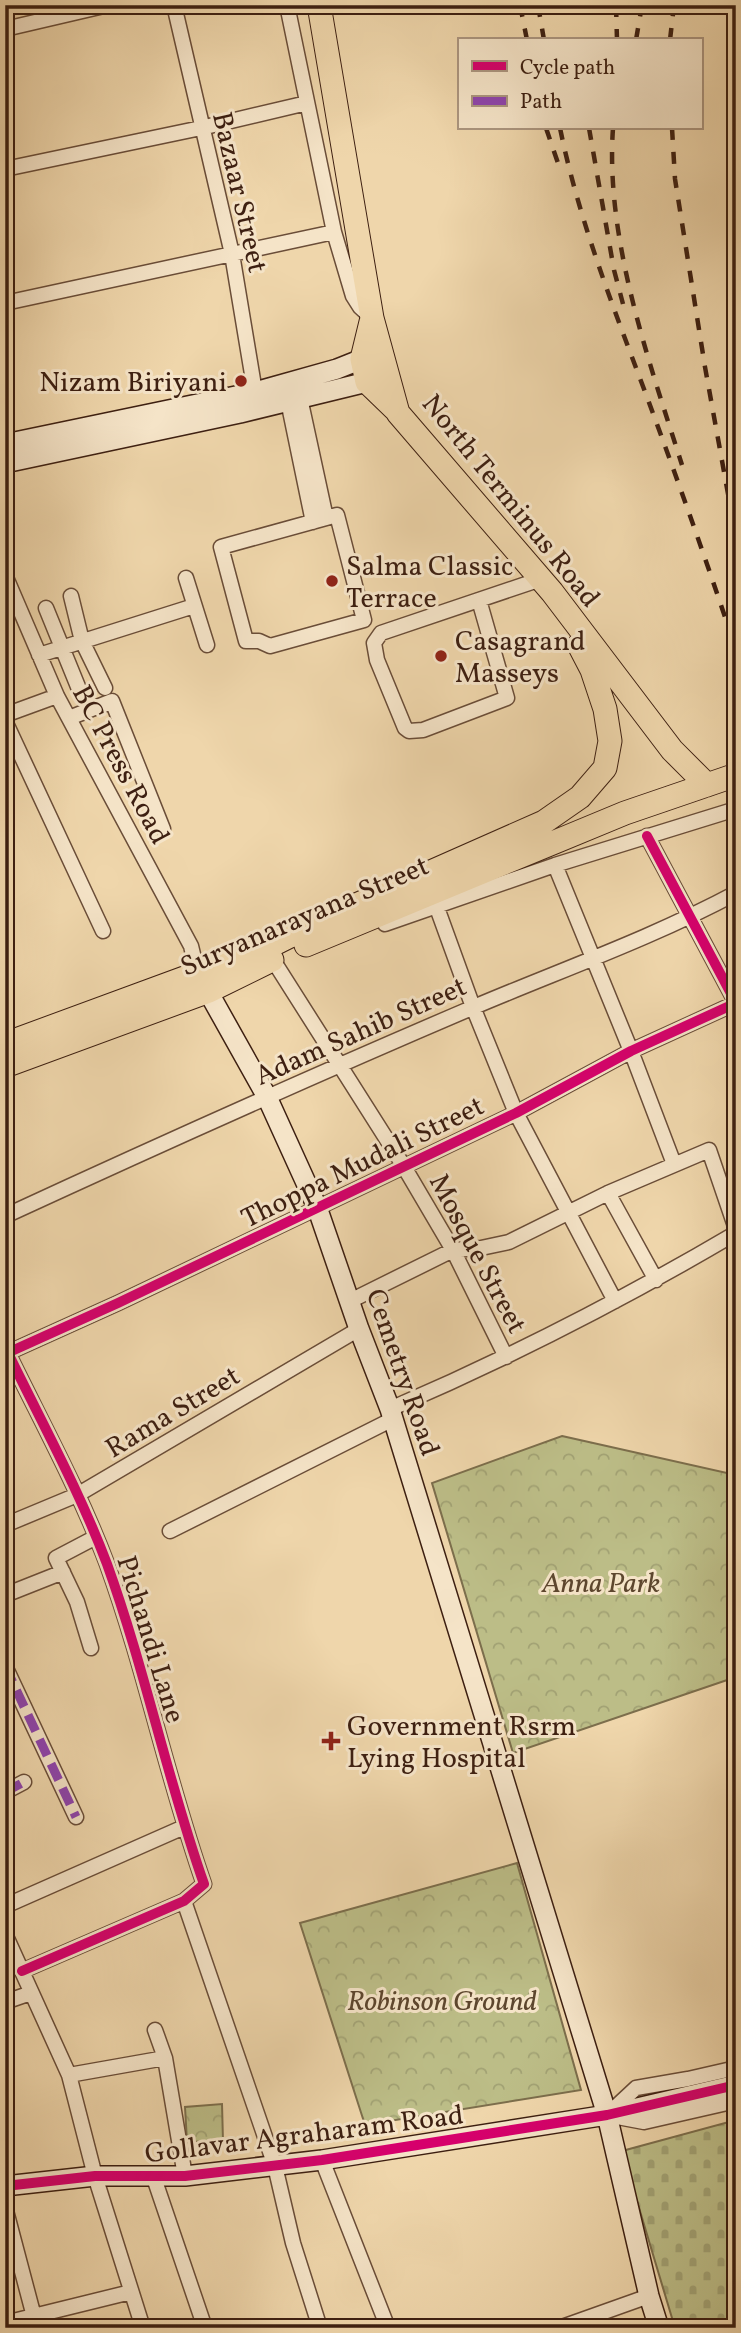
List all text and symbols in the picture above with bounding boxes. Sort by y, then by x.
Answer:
legend [458,38,702,130]
text: Cycle path [520,54,615,83]
text: Path [520,88,562,117]
street label: Bazaar Street [201,108,276,277]
place label: Nizam Biriyani [39,364,227,403]
marker: Nizam Biriyani [233,373,249,389]
street label: North Terminus Road [412,386,608,617]
place label: Salma Classic Terrace [346,548,514,619]
marker: Salma Classic Terrace [324,573,340,589]
place label: Casagrand Masseys [455,623,586,694]
marker: Casagrand Masseys [433,648,449,664]
street label: BC Press Road [61,679,178,852]
street label: Suryanarayana Street [175,847,435,987]
street label: Adam Sahib Street [249,968,473,1096]
street label: Thoppa Mudali Street [235,1087,491,1239]
street label: Mosque Street [418,1167,535,1341]
street label: Cemetry Road [355,1284,448,1462]
street label: Rama Street [99,1358,248,1469]
street label: Pichandi Lane [106,1551,194,1728]
park label: Anna Park [541,1565,660,1604]
place label: Government Rsrm Lying Hospital [347,1708,576,1779]
marker: Government Rsrm Lying Hospital [321,1731,341,1751]
park label: Robinson Ground [347,1983,537,2022]
street label: Gollavar Agraharam Road [143,2097,466,2174]

